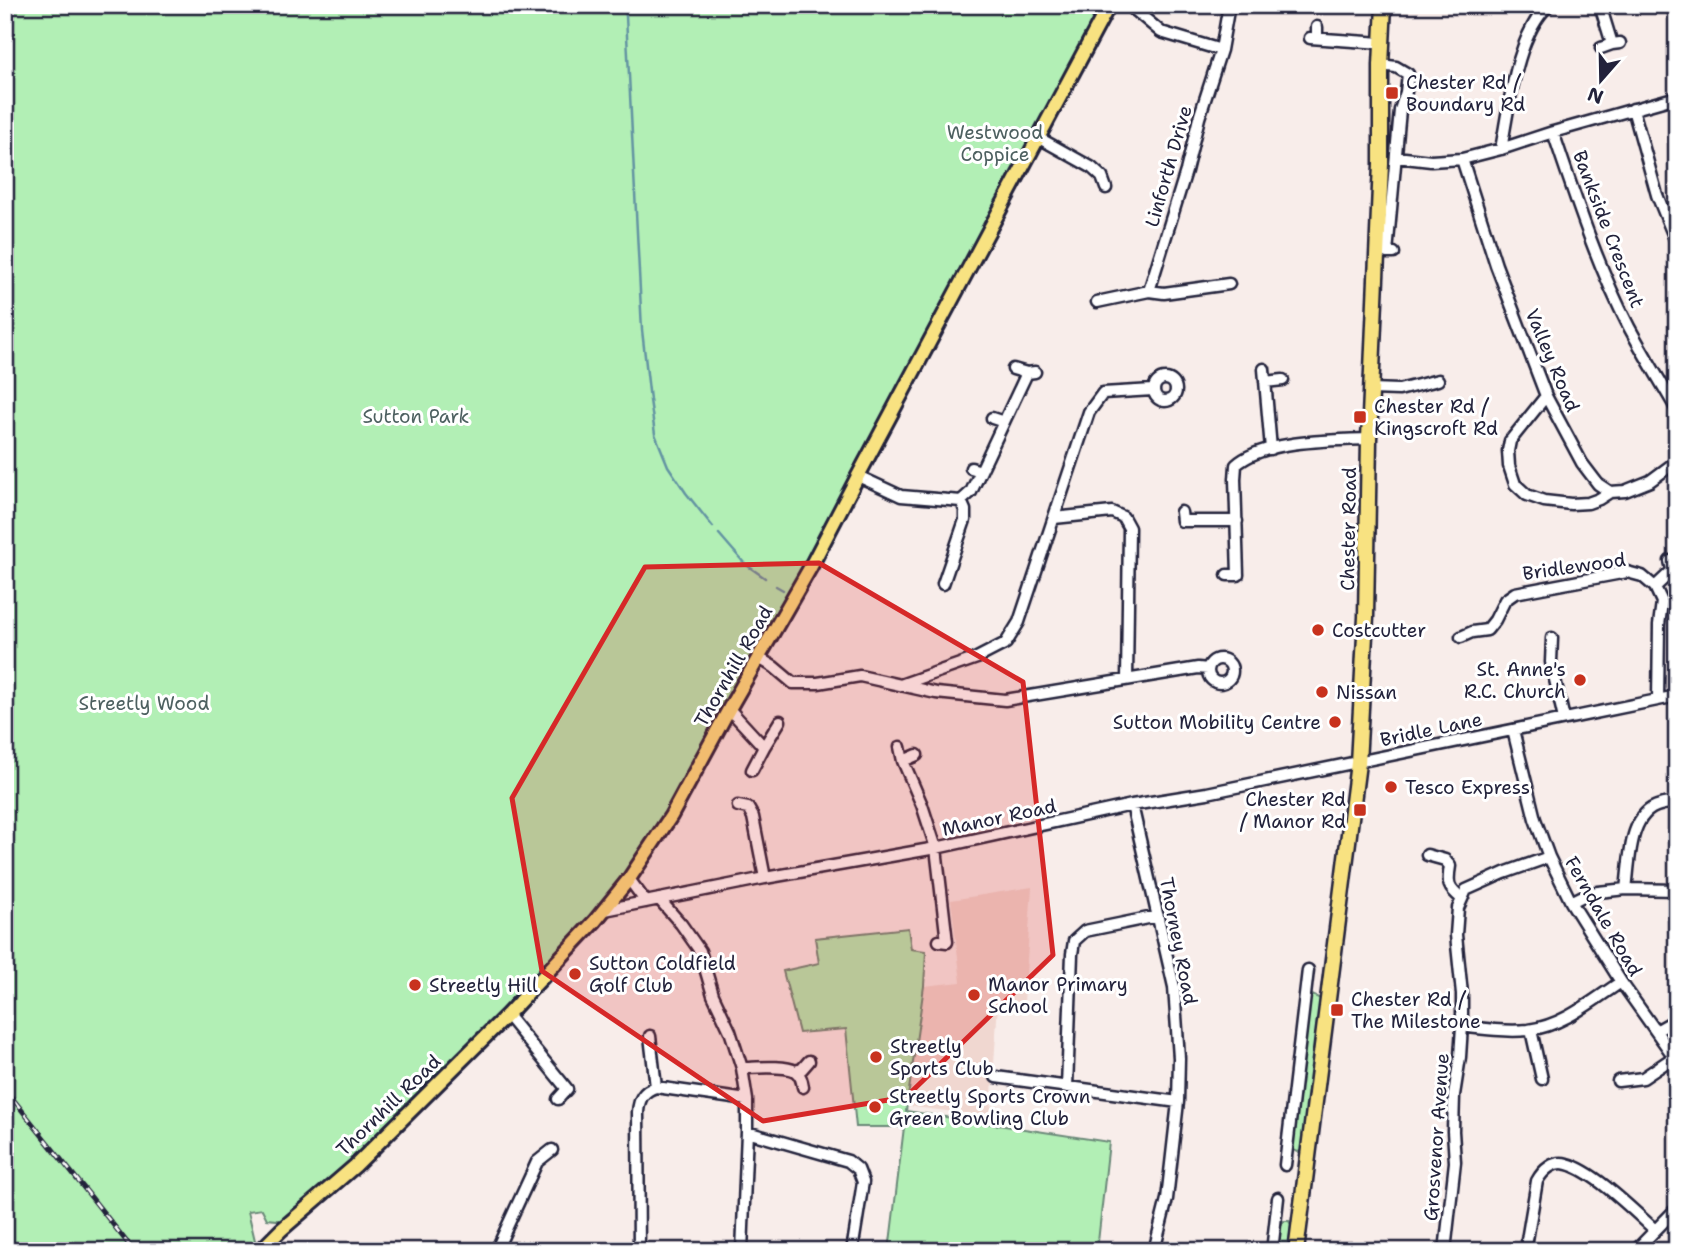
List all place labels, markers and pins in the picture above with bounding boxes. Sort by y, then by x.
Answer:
place label: Chester Rd / Boundary Rd [1406,70,1525,117]
marker: Chester Rd / Boundary Rd [1384,85,1400,101]
place label: Chester Rd / Kingscroft Rd [1374,394,1498,441]
marker: Chester Rd / Kingscroft Rd [1352,409,1368,425]
place label: Costcutter [1332,618,1426,643]
marker: Costcutter [1310,622,1326,638]
place label: St. Anne's R.C. Church [1464,657,1566,704]
marker: St. Anne's R.C. Church [1572,672,1588,688]
place label: Nissan [1336,680,1397,705]
marker: Nissan [1314,684,1330,700]
place label: Sutton Mobility Centre [1113,710,1321,735]
marker: Sutton Mobility Centre [1327,714,1343,730]
place label: Tesco Express [1405,775,1530,800]
marker: Tesco Express [1383,779,1399,795]
place label: Chester Rd / Manor Rd [1240,787,1346,834]
marker: Chester Rd / Manor Rd [1352,802,1368,818]
place label: Sutton Coldfield Golf Club [589,951,736,998]
marker: Sutton Coldfield Golf Club [567,966,583,982]
place label: Manor Primary School [988,972,1128,1019]
place label: Streetly Hill [429,973,538,998]
marker: Streetly Hill [407,977,423,993]
marker: Manor Primary School [966,987,982,1003]
place label: Chester Rd / The Milestone [1351,987,1481,1034]
marker: Chester Rd / The Milestone [1329,1002,1345,1018]
place label: Streetly Sports Club [890,1034,994,1081]
marker: Streetly Sports Club [868,1049,884,1065]
place label: Streetly Sports Crown Green Bowling Club [889,1084,1090,1131]
marker: Streetly Sports Crown Green Bowling Club [867,1099,883,1115]

